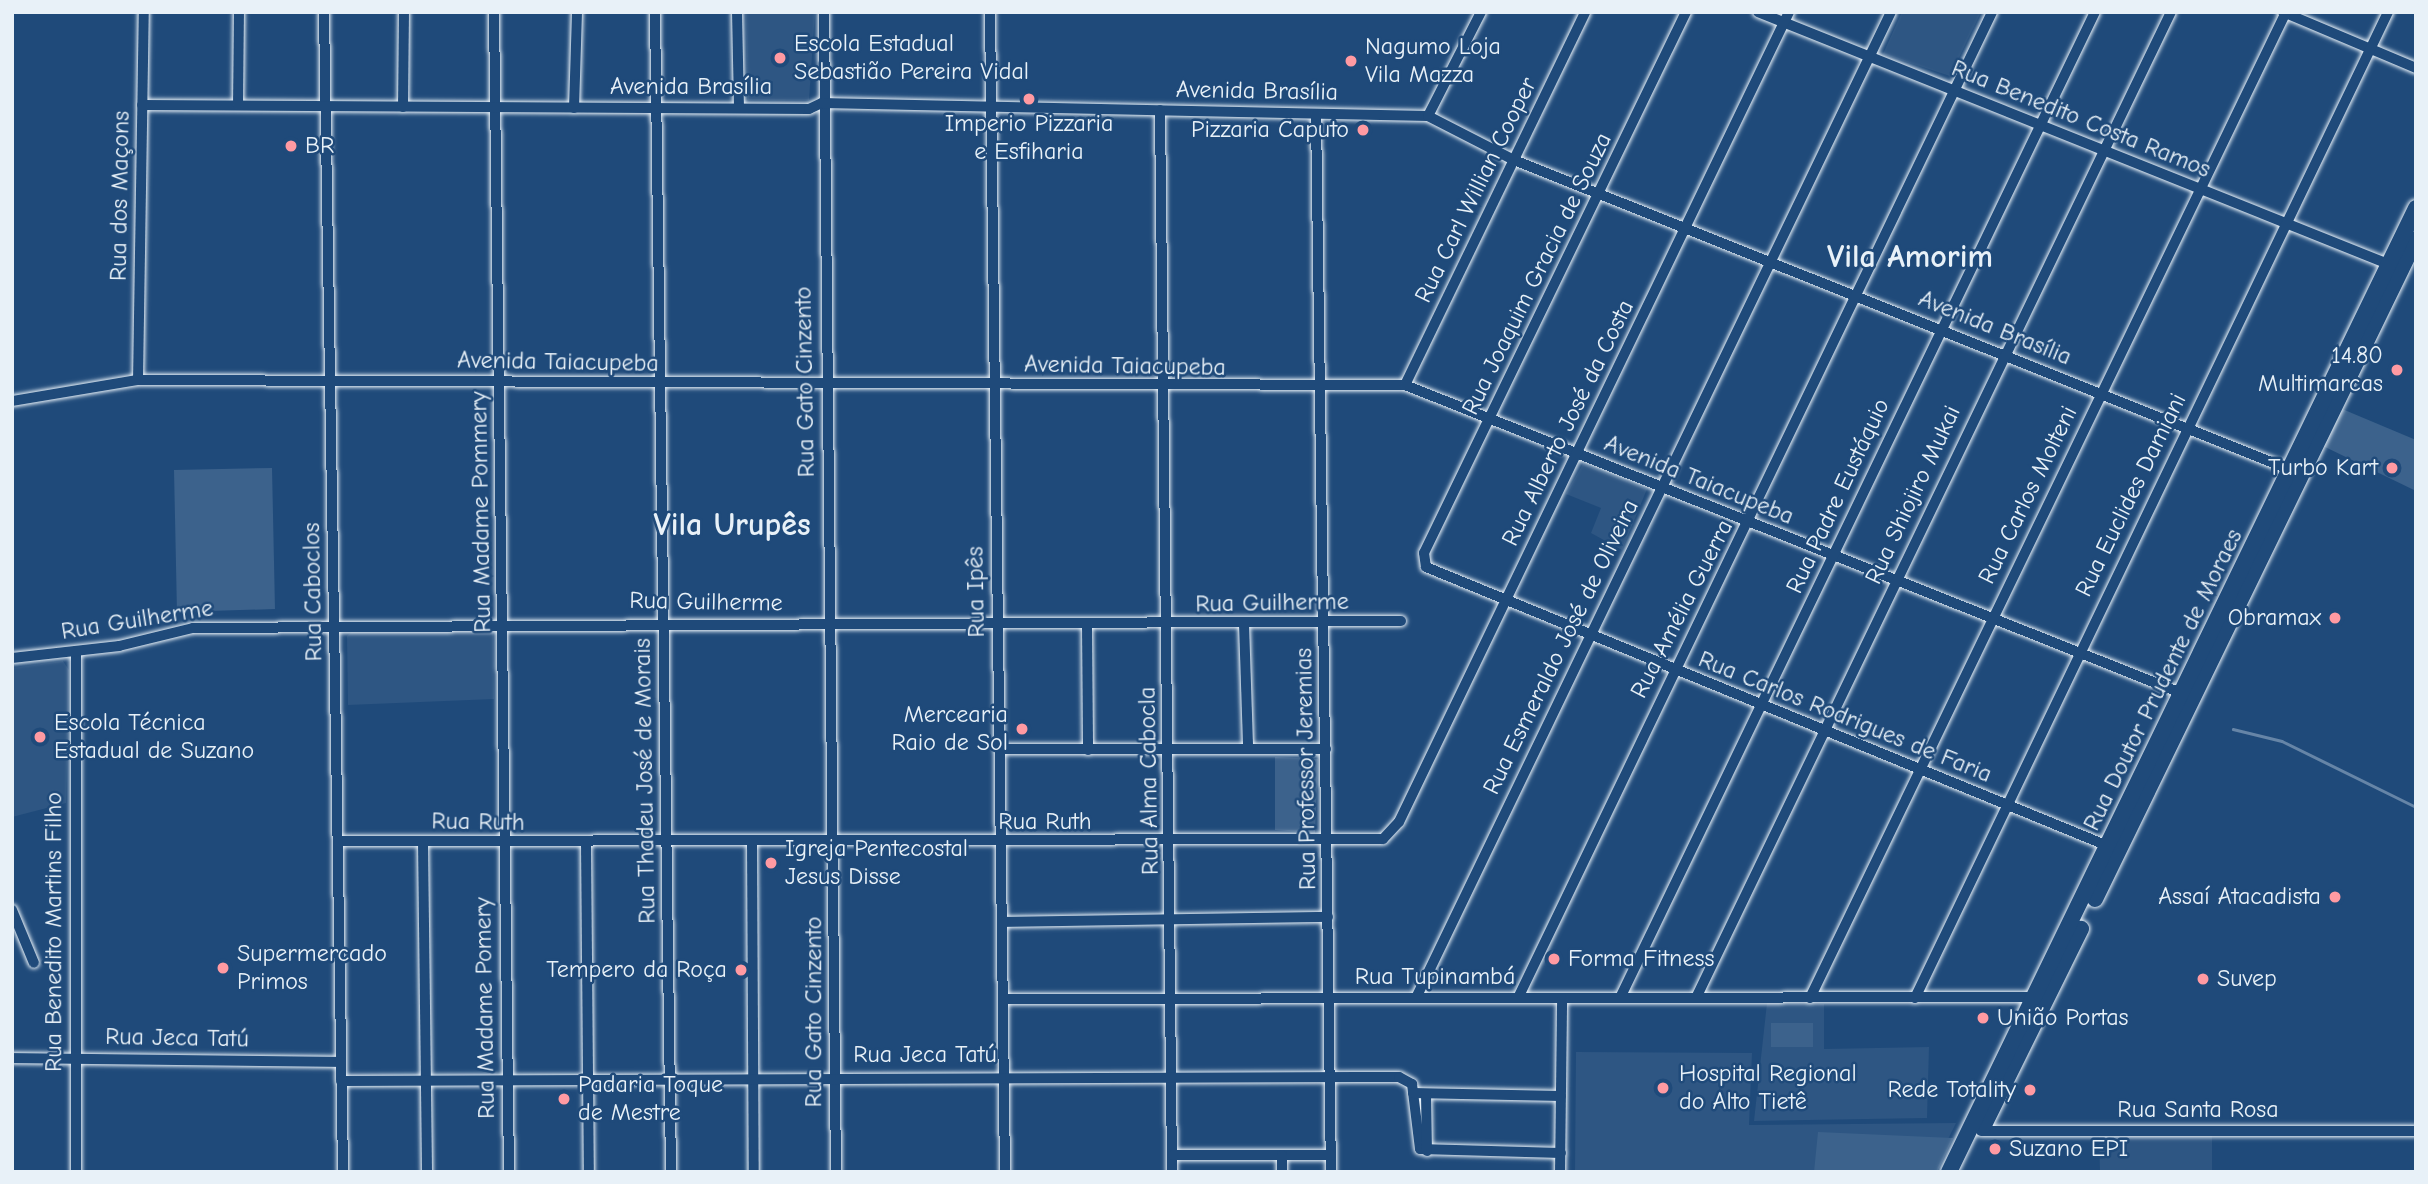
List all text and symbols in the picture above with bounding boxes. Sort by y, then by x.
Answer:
place label: Escola Estadual Sebastião Pereira Vidal [794,30,1029,86]
place label: Nagumo Loja Vila Mazza [1365,33,1501,89]
marker: Escola Estadual Sebastião Pereira Vidal [772,50,788,66]
marker: Nagumo Loja Vila Mazza [1343,53,1359,69]
street label: Rua Benedito Costa Ramos [1947,54,2215,184]
street label: Avenida Brasília [610,73,772,101]
street label: Rua Carl Willian Cooper [1409,73,1543,307]
street label: Avenida Brasília [1176,75,1338,107]
marker: Imperio Pizzaria e Esfiharia [1021,91,1037,107]
place label: Imperio Pizzaria e Esfiharia [945,110,1113,166]
street label: Rua dos Maçons [104,111,136,281]
place label: Pizzaria Caputo [1191,116,1349,144]
marker: Pizzaria Caputo [1355,122,1371,138]
street label: Rua Joaquim Gracia de Souza [1456,128,1618,420]
place label: BR [305,132,334,160]
marker: BR [283,138,299,154]
district label: Vila Amorim [1827,238,1993,276]
street label: Avenida Brasília [1914,284,2076,372]
street label: Rua Gato Cinzento [789,286,821,478]
street label: Rua Alberto José da Costa [1496,295,1640,551]
place label: 14.80 Multimarcas [2258,342,2383,398]
street label: Avenida Taiacupeba [457,346,659,378]
street label: Avenida Taiacupeba [1024,350,1226,382]
marker: 14.80 Multimarcas [2389,362,2405,378]
street label: Rua Euclides Damiani [2069,389,2193,601]
street label: Rua Madame Pommery [464,391,498,633]
street label: Rua Padre Eustáquio [1780,394,1896,598]
street label: Rua Shiojiro Mukai [1859,401,1967,589]
street label: Rua Carlos Molteni [1972,401,2084,589]
street label: Avenida Taiacupeba [1600,429,1798,531]
place label: Turbo Kart [2268,454,2378,482]
marker: Turbo Kart [2384,460,2400,476]
street label: Rua Esmeraldo José de Oliveira [1477,495,1645,799]
district label: Vila Urupês [653,506,811,544]
street label: Rua Amélia Guerra [1625,515,1739,703]
street label: Rua Caboclos [297,522,329,662]
street label: Rua Doutor Prudente de Moraes [2077,525,2249,835]
street label: Rua Ipês [961,546,991,638]
street label: Rua Guilherme [629,586,783,618]
street label: Rua Guilherme [1195,587,1349,619]
street label: Rua Guilherme [59,594,215,646]
place label: Obramax [2228,604,2321,632]
marker: Obramax [2327,610,2343,626]
street label: Rua Thadeu José de Morais [628,638,662,924]
street label: Rua Carlos Rodrigues de Faria [1694,645,1996,789]
street label: Rua Professor Jeremias [1289,648,1323,890]
street label: Rua Alma Cabocla [1133,687,1165,875]
place label: Mercearia Raio de Sol [891,701,1008,757]
place label: Escola Técnica Estadual de Suzano [54,709,254,765]
marker: Mercearia Raio de Sol [1014,721,1030,737]
marker: Escola Técnica Estadual de Suzano [32,729,48,745]
street label: Rua Benedito Martins Filho [40,792,68,1072]
street label: Rua Ruth [431,807,525,837]
street label: Rua Ruth [998,808,1092,836]
place label: Igreja Pentecostal Jesus Disse [785,835,968,891]
marker: Igreja Pentecostal Jesus Disse [763,855,779,871]
place label: Assaí Atacadista [2158,883,2321,911]
marker: Assaí Atacadista [2327,889,2343,905]
street label: Rua Madame Pomery [469,897,501,1119]
street label: Rua Gato Cinzento [800,917,828,1107]
place label: Supermercado Primos [237,940,387,996]
place label: Forma Fitness [1568,945,1714,973]
marker: Forma Fitness [1546,951,1562,967]
place label: Tempero da Roça [546,956,727,984]
marker: Supermercado Primos [215,960,231,976]
marker: Tempero da Roça [733,962,749,978]
street label: Rua Tupinambá [1355,963,1515,991]
place label: Suvep [2217,965,2277,993]
marker: Suvep [2195,971,2211,987]
place label: União Portas [1997,1004,2129,1032]
marker: União Portas [1975,1010,1991,1026]
street label: Rua Jeca Tatú [105,1022,249,1054]
street label: Rua Jeca Tatú [853,1041,997,1069]
place label: Hospital Regional do Alto Tietê [1679,1060,1857,1116]
place label: Padaria Toque de Mestre [578,1071,723,1127]
place label: Rede Totality [1888,1076,2016,1104]
marker: Hospital Regional do Alto Tietê [1653,1078,1673,1098]
marker: Rede Totality [2022,1082,2038,1098]
marker: Padaria Toque de Mestre [556,1091,572,1107]
street label: Rua Santa Rosa [2117,1096,2279,1124]
place label: Suzano EPI [2009,1135,2128,1163]
marker: Suzano EPI [1987,1141,2003,1157]

